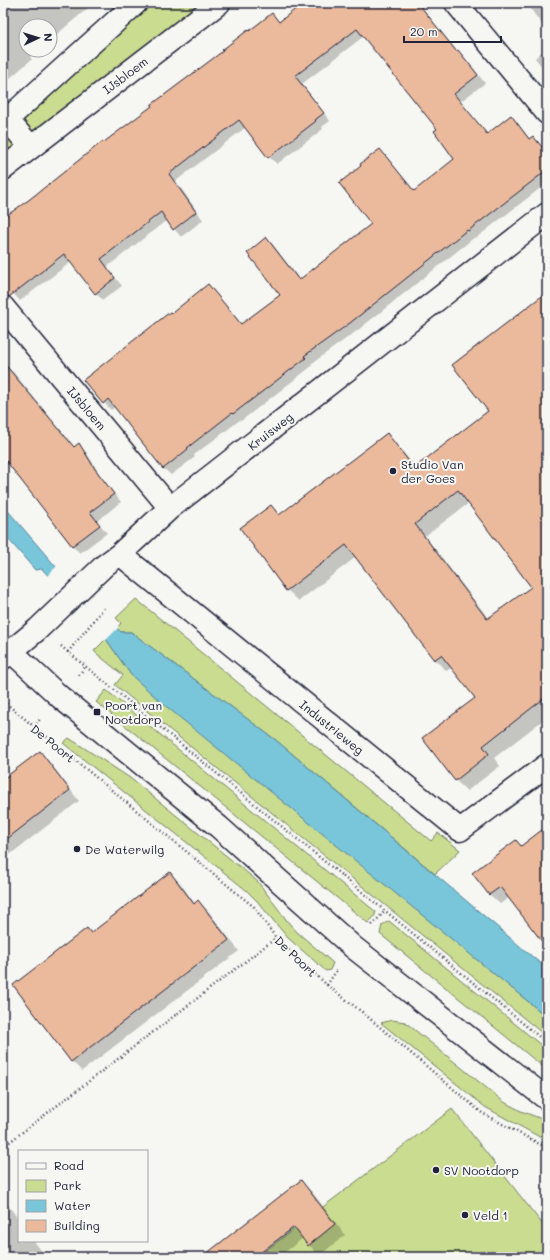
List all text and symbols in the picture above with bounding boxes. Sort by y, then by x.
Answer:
north arrow [18,18,58,58]
scale bar [404,18,501,44]
text: 20 m [410,23,438,39]
text: N [41,33,56,42]
street label: IJsbloem [99,53,151,97]
street label: IJsbloem [64,383,110,433]
street label: Kruisweg [244,408,296,454]
place label: Studio Van der Goes [401,456,464,486]
marker: Studio Van der Goes [388,466,398,476]
street label: Industrieweg [297,696,367,758]
place label: Poort van Nootdorp [105,697,162,727]
marker: Poort van Nootdorp [92,707,102,717]
street label: De Poort [28,720,78,766]
place label: De Waterwilg [85,841,164,857]
marker: De Waterwilg [72,844,82,854]
street label: De Poort [272,932,320,980]
legend [18,1150,148,1242]
text: Road [54,1157,84,1173]
place label: SV Nootdorp [444,1162,519,1178]
marker: SV Nootdorp [431,1165,441,1175]
text: Park [54,1177,81,1193]
text: Water [54,1197,91,1213]
place label: Veld 1 [473,1207,508,1223]
marker: Veld 1 [460,1210,470,1220]
text: Building [54,1217,100,1233]

